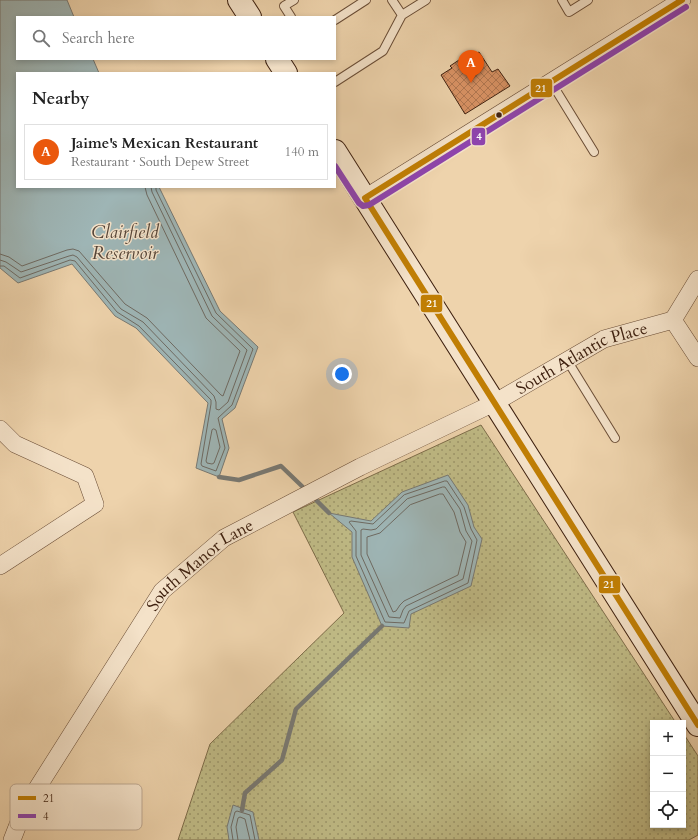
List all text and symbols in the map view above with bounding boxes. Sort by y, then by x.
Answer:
search box [16,16,336,60]
icon: search [30,27,52,49]
text: Search here [62,28,135,48]
pin: A [458,50,484,83]
line badge: 21 [530,78,553,98]
text: 21 [535,81,547,96]
text: Nearby [32,87,89,110]
unlabelled marker [494,110,504,120]
line badge: 4 [471,127,486,146]
text: 4 [476,129,482,144]
text: Jaime's Mexican Restaurant [71,133,258,153]
text: A [41,143,51,161]
text: 140 m [285,143,319,161]
text: Restaurant · South Depew Street [71,153,249,171]
water label: Clairfield Reservoir [91,220,160,266]
line badge: 21 [420,294,443,313]
text: 21 [426,296,438,311]
street label: South Atlantic Place [512,317,650,400]
your location [332,364,352,384]
street label: South Manor Lane [141,514,257,616]
line badge: 21 [598,575,621,594]
text: 21 [603,577,615,592]
map controls [650,720,686,828]
button: + [650,720,686,756]
button: − [650,756,686,792]
legend [10,784,142,830]
text: 21 [43,791,54,806]
button: locate [650,792,686,828]
text: 4 [43,809,49,824]

